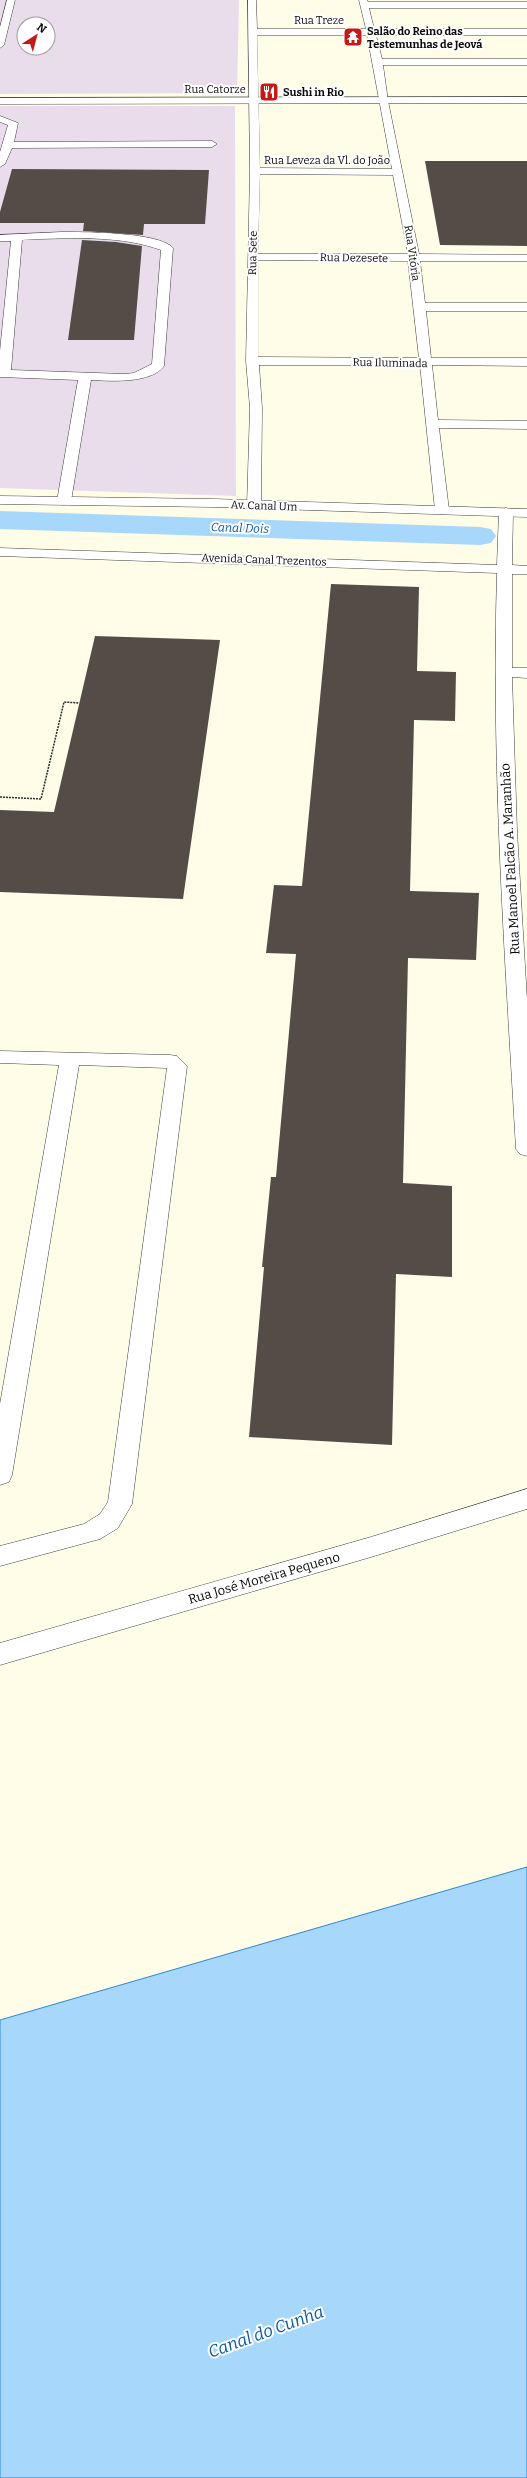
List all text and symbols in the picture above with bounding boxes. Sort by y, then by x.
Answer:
street label: Rua Treze [294,14,344,27]
north arrow [16,16,56,56]
text: N [34,21,49,36]
place label: Salão do Reino das Testemunhas de Jeová [367,25,483,51]
temple icon: Salão do Reino das Testemunhas de Jeová [342,26,364,48]
restaurant icon: Sushi in Rio [258,81,280,103]
street label: Rua Catorze [184,83,246,96]
place label: Sushi in Rio [283,86,344,99]
street label: Rua Leveza da Vl. do João [264,154,390,167]
street label: Rua Vitória [402,224,422,282]
street label: Rua Sete [246,231,260,275]
street label: Rua Dezesete [320,251,388,265]
street label: Rua Iluminada [352,356,428,370]
street label: Av. Canal Um [230,498,298,514]
water label: Canal Dois [211,520,270,536]
street label: Avenida Canal Trezentos [201,551,327,569]
street label: Rua Manoel Falcão A. Maranhão [497,763,523,955]
street label: Rua José Moreira Pequeno [186,1549,342,1607]
water label: Canal do Cunha [205,2301,327,2363]

